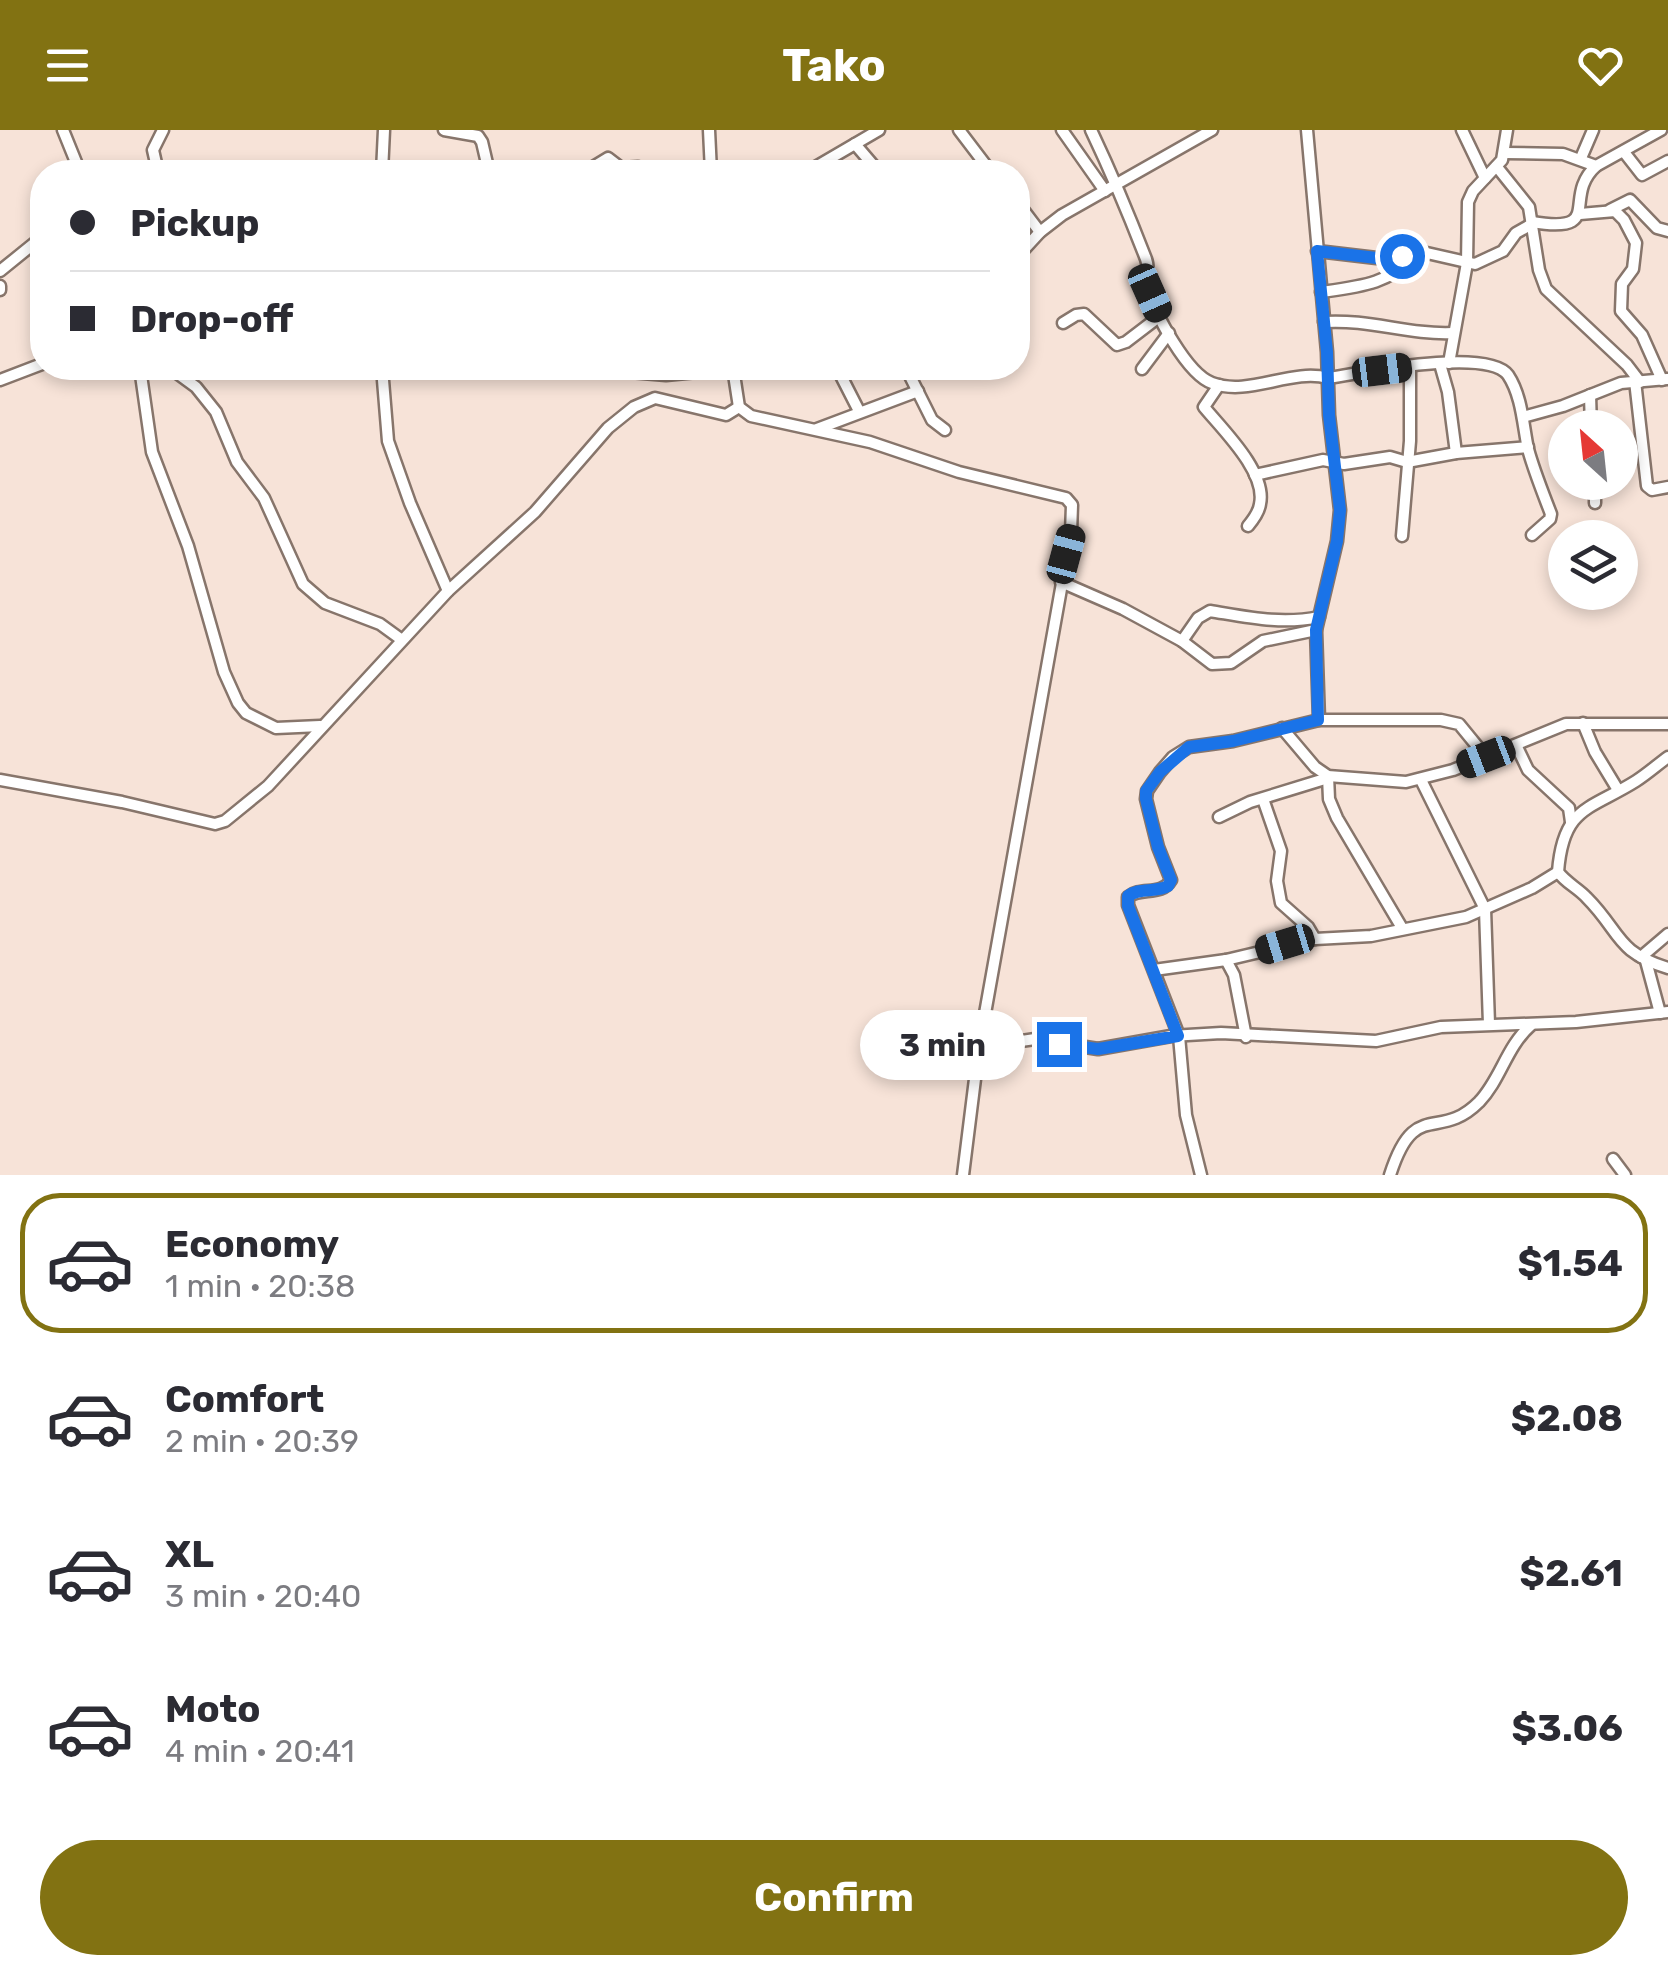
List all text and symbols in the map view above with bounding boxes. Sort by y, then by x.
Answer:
icon: menu [40,38,95,93]
icon: heart [1573,38,1628,93]
text: Tako [782,39,886,92]
text: Pickup [130,200,259,246]
route start [1380,234,1425,279]
car [1124,259,1176,327]
text: Drop-off [130,296,293,342]
car [1350,351,1414,389]
north arrow [1548,410,1638,500]
map controls [1548,410,1638,610]
button: layers [1548,520,1638,610]
car [1044,521,1088,587]
car [1453,732,1519,782]
car [1252,921,1318,967]
callout: 3 min [859,1009,1024,1079]
route end [1037,1022,1082,1067]
text: 3 min [899,1026,986,1064]
icon: car [45,1218,135,1308]
text: Economy [165,1221,339,1267]
text: $1.54 [1517,1240,1623,1286]
text: 1 min · 20:38 [165,1267,355,1305]
icon: car [45,1373,135,1463]
text: Comfort [165,1376,324,1422]
text: $2.08 [1511,1395,1623,1441]
text: 2 min · 20:39 [165,1422,359,1460]
icon: car [45,1528,135,1618]
text: XL [165,1531,214,1577]
text: $2.61 [1520,1550,1623,1596]
text: 3 min · 20:40 [165,1577,361,1615]
icon: car [45,1683,135,1773]
text: Moto [165,1686,261,1732]
text: $3.06 [1511,1705,1623,1751]
text: 4 min · 20:41 [165,1732,355,1770]
button: Confirm [40,1840,1628,1955]

